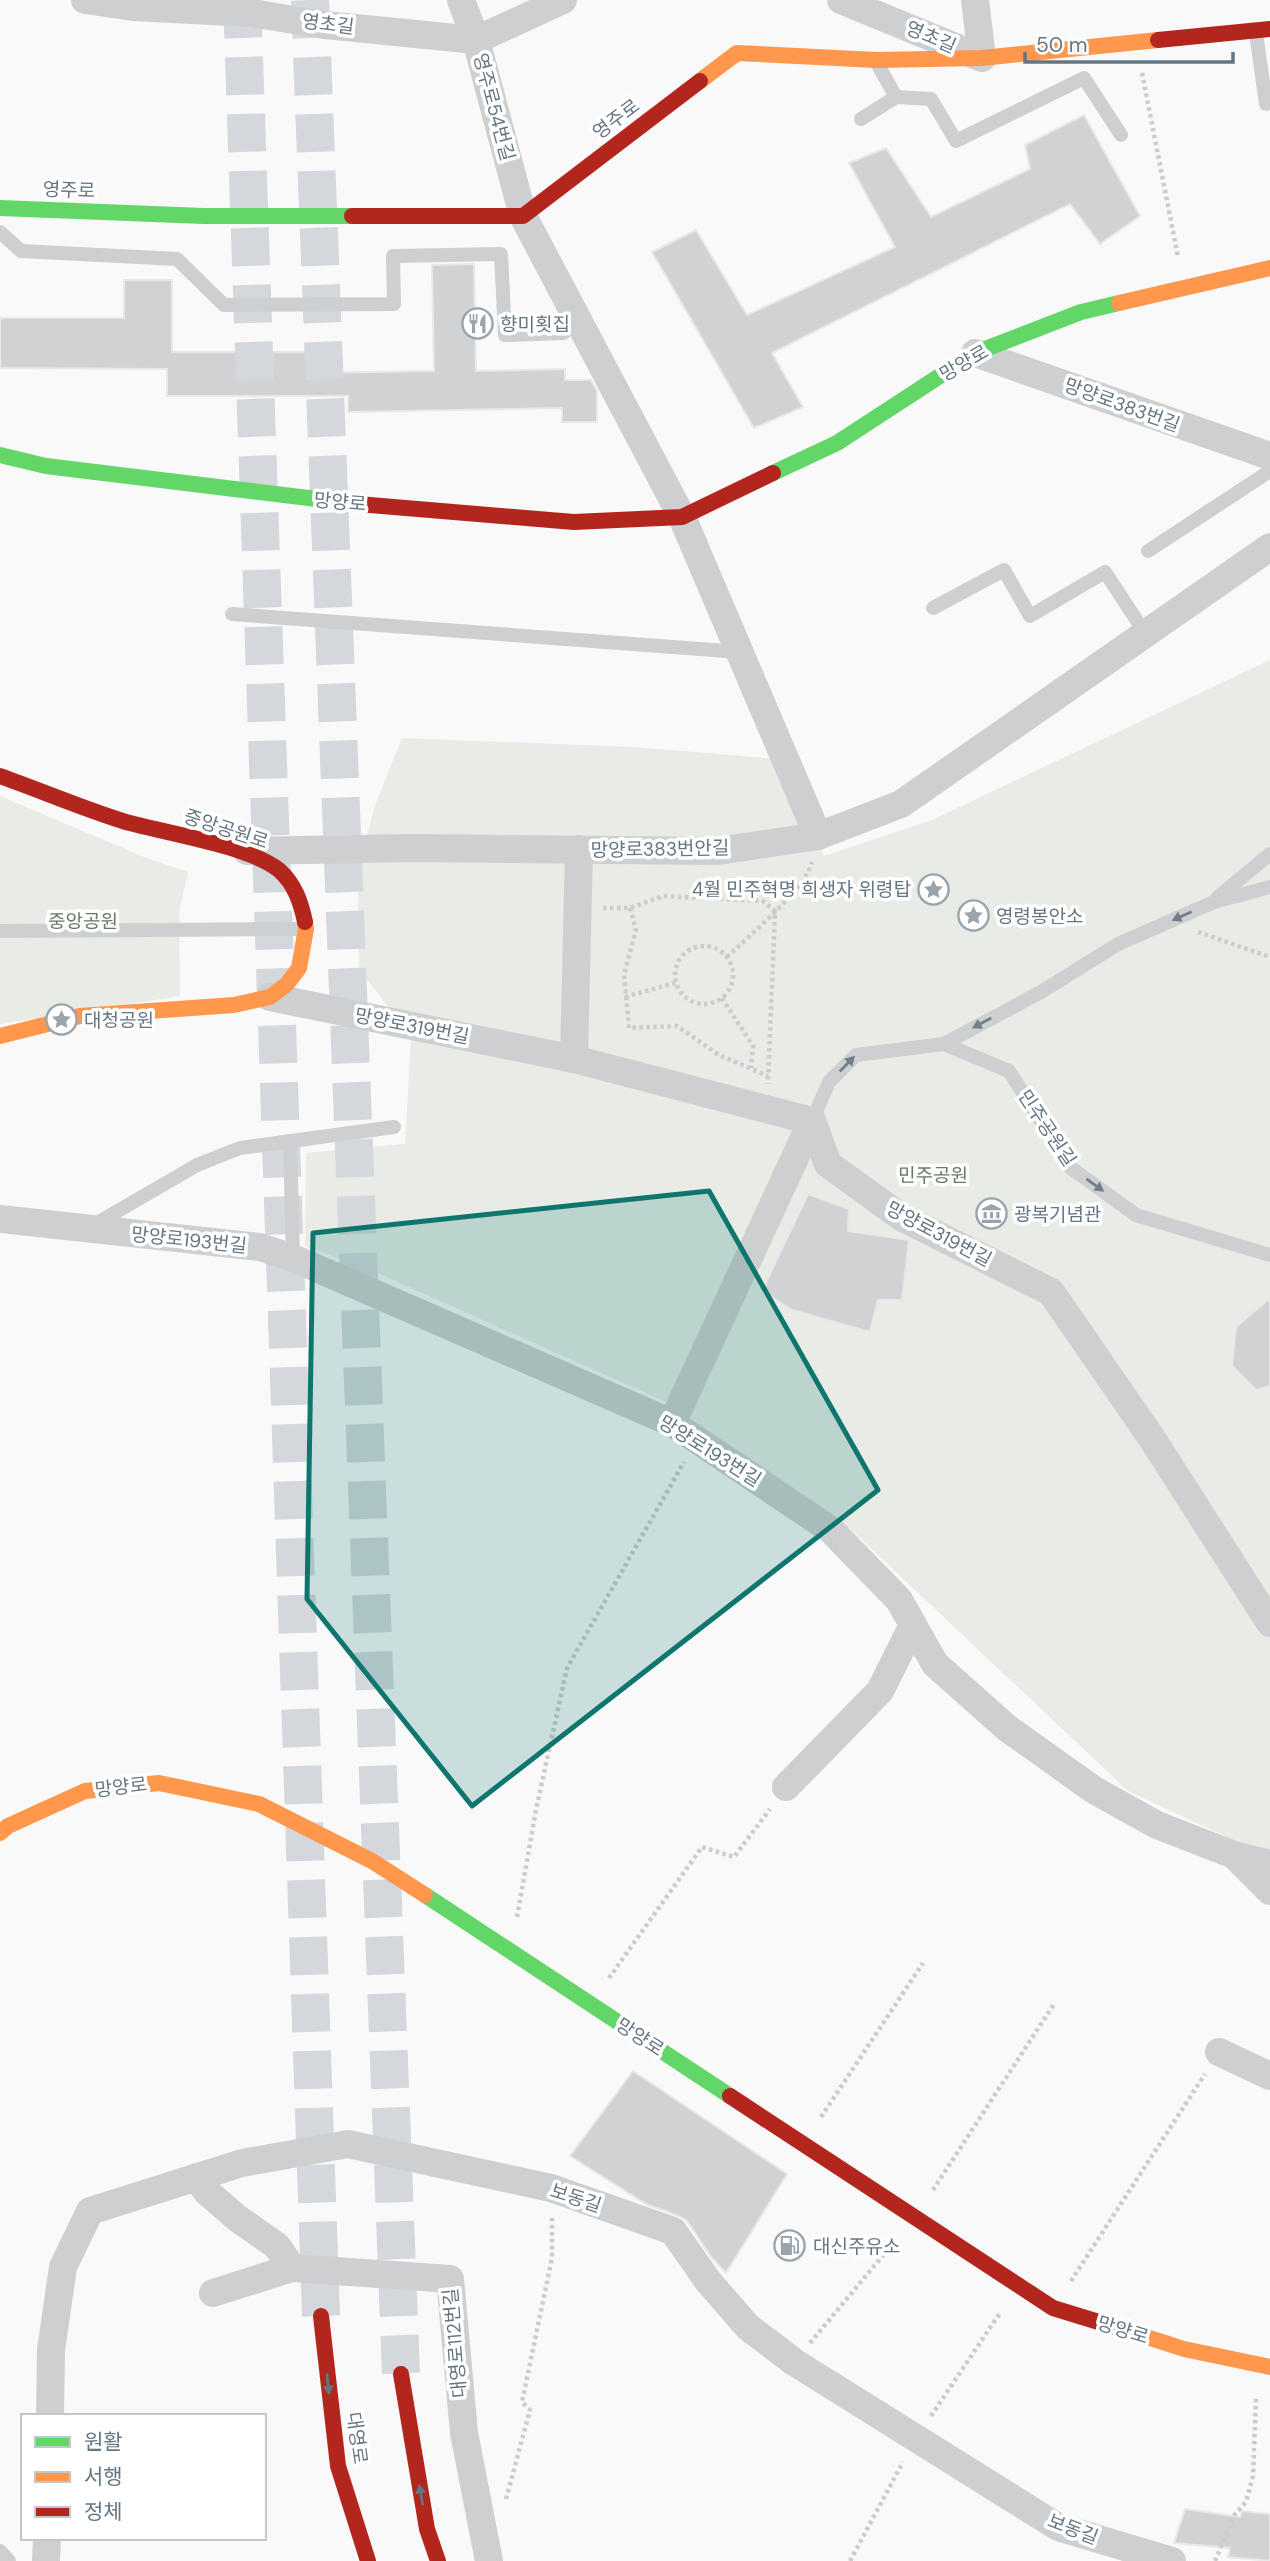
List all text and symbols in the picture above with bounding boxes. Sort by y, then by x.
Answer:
street label: 영초길 [300,8,356,40]
street label: 영초길 [902,15,960,59]
scale bar [1025,21,1233,65]
text: 50 m [1036,31,1087,59]
street label: 영주로54번길 [468,50,520,164]
street label: 영주로 [588,93,644,145]
street label: 영주로 [42,177,96,203]
restaurant icon: 향미횟집 [460,307,494,341]
place label: 향미횟집 [500,312,570,337]
street label: 망양로 [935,339,993,387]
street label: 망양로383번길 [1061,372,1183,438]
street label: 망양로 [313,487,367,517]
street label: 중앙공원로 [181,804,271,854]
street label: 망양로383번안길 [590,835,730,863]
place icon: 4월 민주혁명 희생자 위령탑 [917,872,951,906]
place label: 4월 민주혁명 희생자 위령탑 [692,877,912,902]
place icon: 영령봉안소 [956,899,990,933]
place label: 영령봉안소 [996,904,1083,929]
park label: 중앙공원 [48,909,118,934]
one-way arrow [1171,910,1192,921]
place icon: 대청공원 [44,1003,78,1037]
street label: 망양로319번길 [353,1003,471,1049]
place label: 대청공원 [84,1008,154,1033]
one-way arrow [972,1017,992,1029]
one-way arrow [839,1056,855,1073]
street label: 민주공원길 [1012,1085,1082,1171]
park label: 민주공원 [898,1163,968,1188]
one-way arrow [1086,1178,1104,1192]
street label: 망양로319번길 [882,1196,996,1272]
museum icon: 광복기념관 [974,1197,1008,1231]
place label: 광복기념관 [1014,1202,1101,1227]
street label: 망양로193번길 [130,1221,248,1259]
street label: 망양로193번길 [654,1410,766,1492]
street label: 망양로 [93,1771,149,1803]
street label: 망양로 [611,2012,669,2062]
street label: 보동길 [547,2178,605,2218]
fuel station icon: 대신주유소 [773,2229,807,2263]
place label: 대신주유소 [813,2234,900,2259]
street label: 대영로112번길 [438,2287,472,2399]
street label: 망양로 [1094,2310,1152,2350]
one-way arrow [323,2373,334,2395]
street label: 대영로 [341,2410,373,2466]
legend [21,2414,266,2540]
text: 원활 [84,2428,123,2456]
text: 서행 [84,2463,123,2491]
one-way arrow [416,2484,427,2506]
text: 정체 [84,2498,123,2526]
street label: 보동길 [1044,2508,1102,2550]

